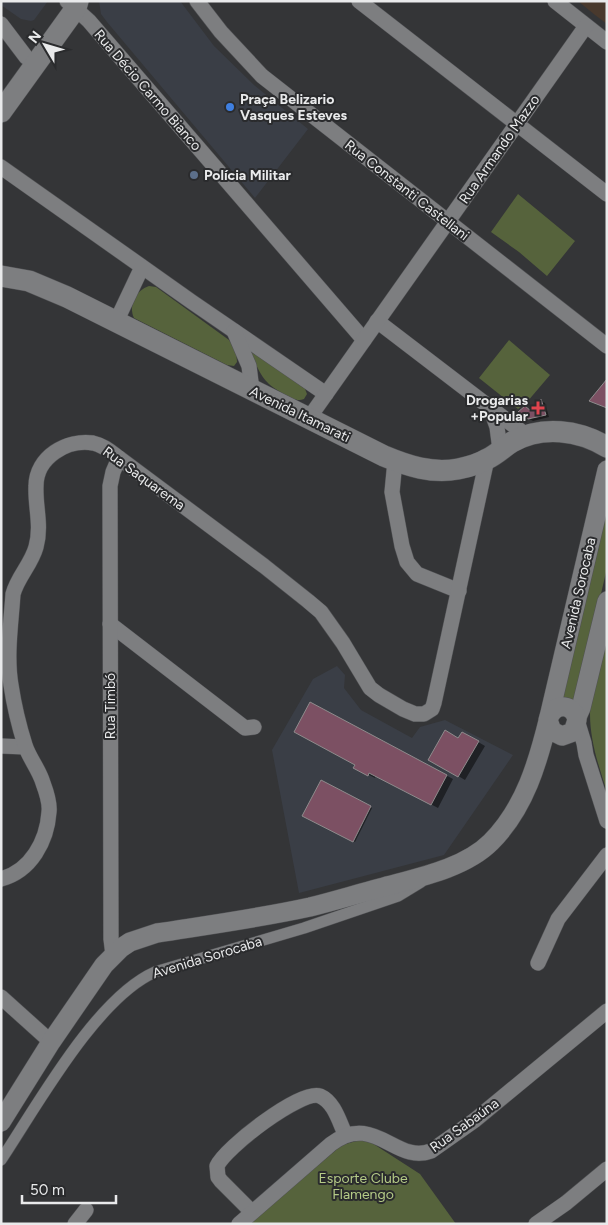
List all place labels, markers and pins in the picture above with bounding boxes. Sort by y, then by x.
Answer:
place label: Praça Belizario Vasques Esteves [240,91,347,124]
marker: Praça Belizario Vasques Esteves [224,101,236,113]
place label: Polícia Militar [204,167,291,184]
marker: Polícia Militar [188,169,200,181]
place label: Drogarias +Popular [466,392,529,425]
marker: Drogarias +Popular [532,402,544,414]

